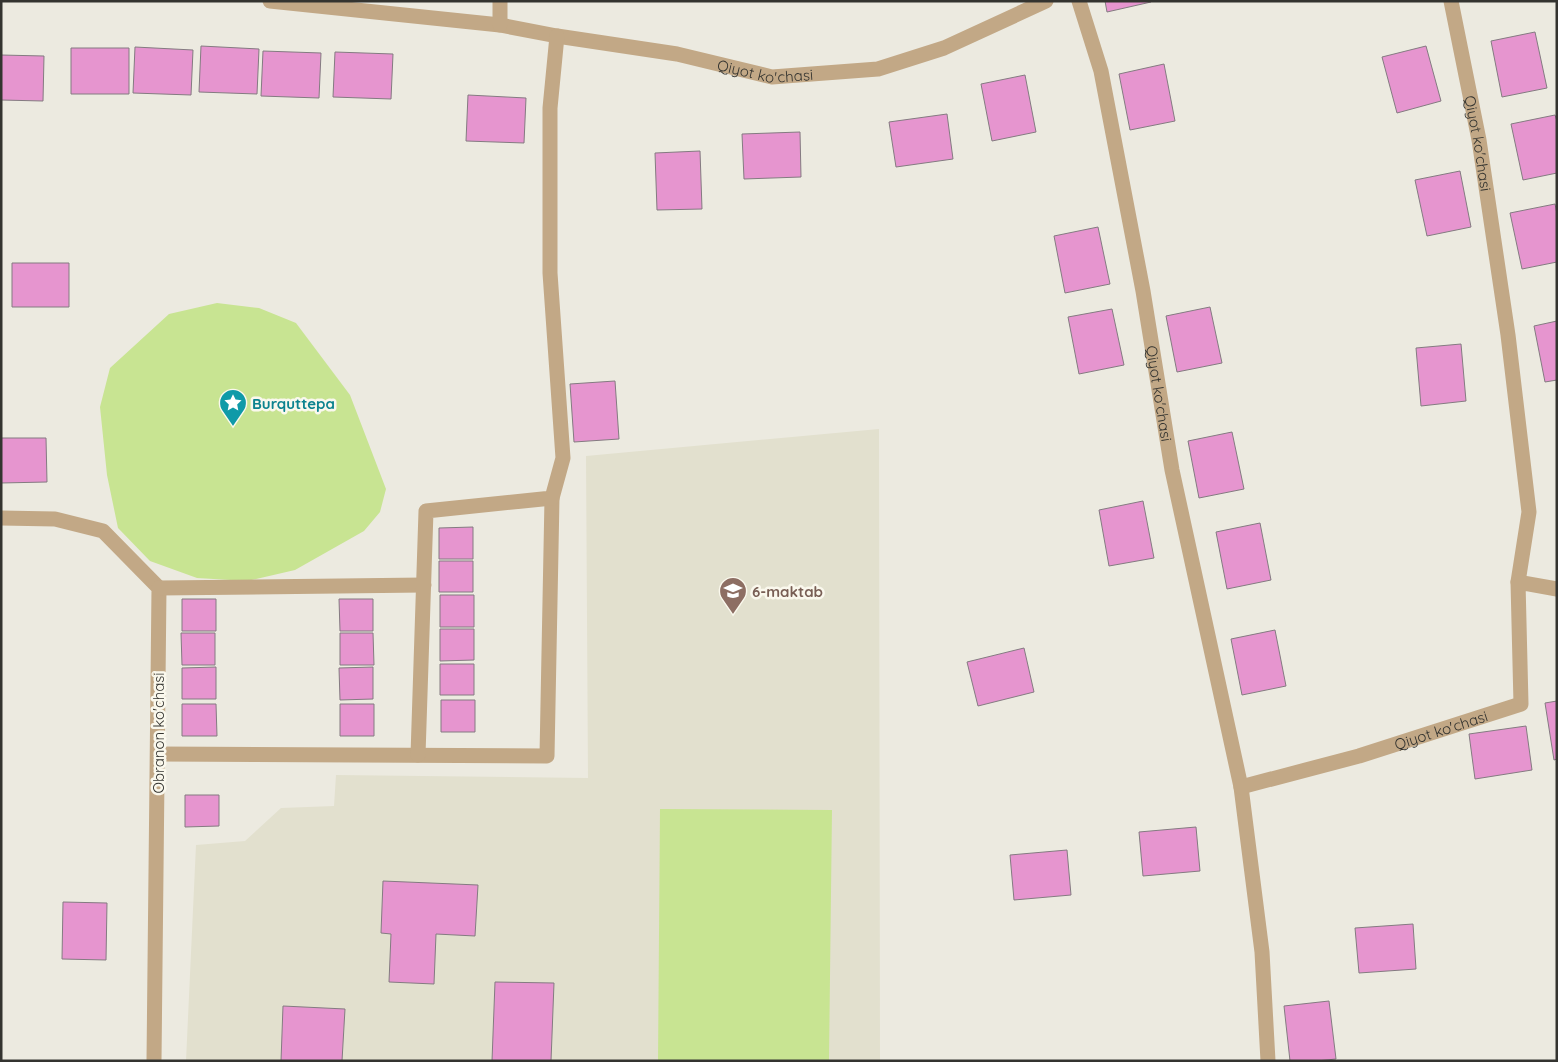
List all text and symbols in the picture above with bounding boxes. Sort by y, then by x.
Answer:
street label: Qiyot ko'chasi [715,55,814,87]
street label: Qiyot ko'chasi [1461,94,1496,193]
street label: Qiyot ko'chasi [1142,344,1177,443]
place icon: Burquttepa [218,388,248,427]
place label: Burquttepa [252,394,335,413]
school or university icon: 6-maktab [718,576,748,615]
place label: 6-maktab [752,582,823,601]
street label: Obranon ko'chasi [149,672,168,794]
street label: Qiyot ko'chasi [1392,706,1490,754]

